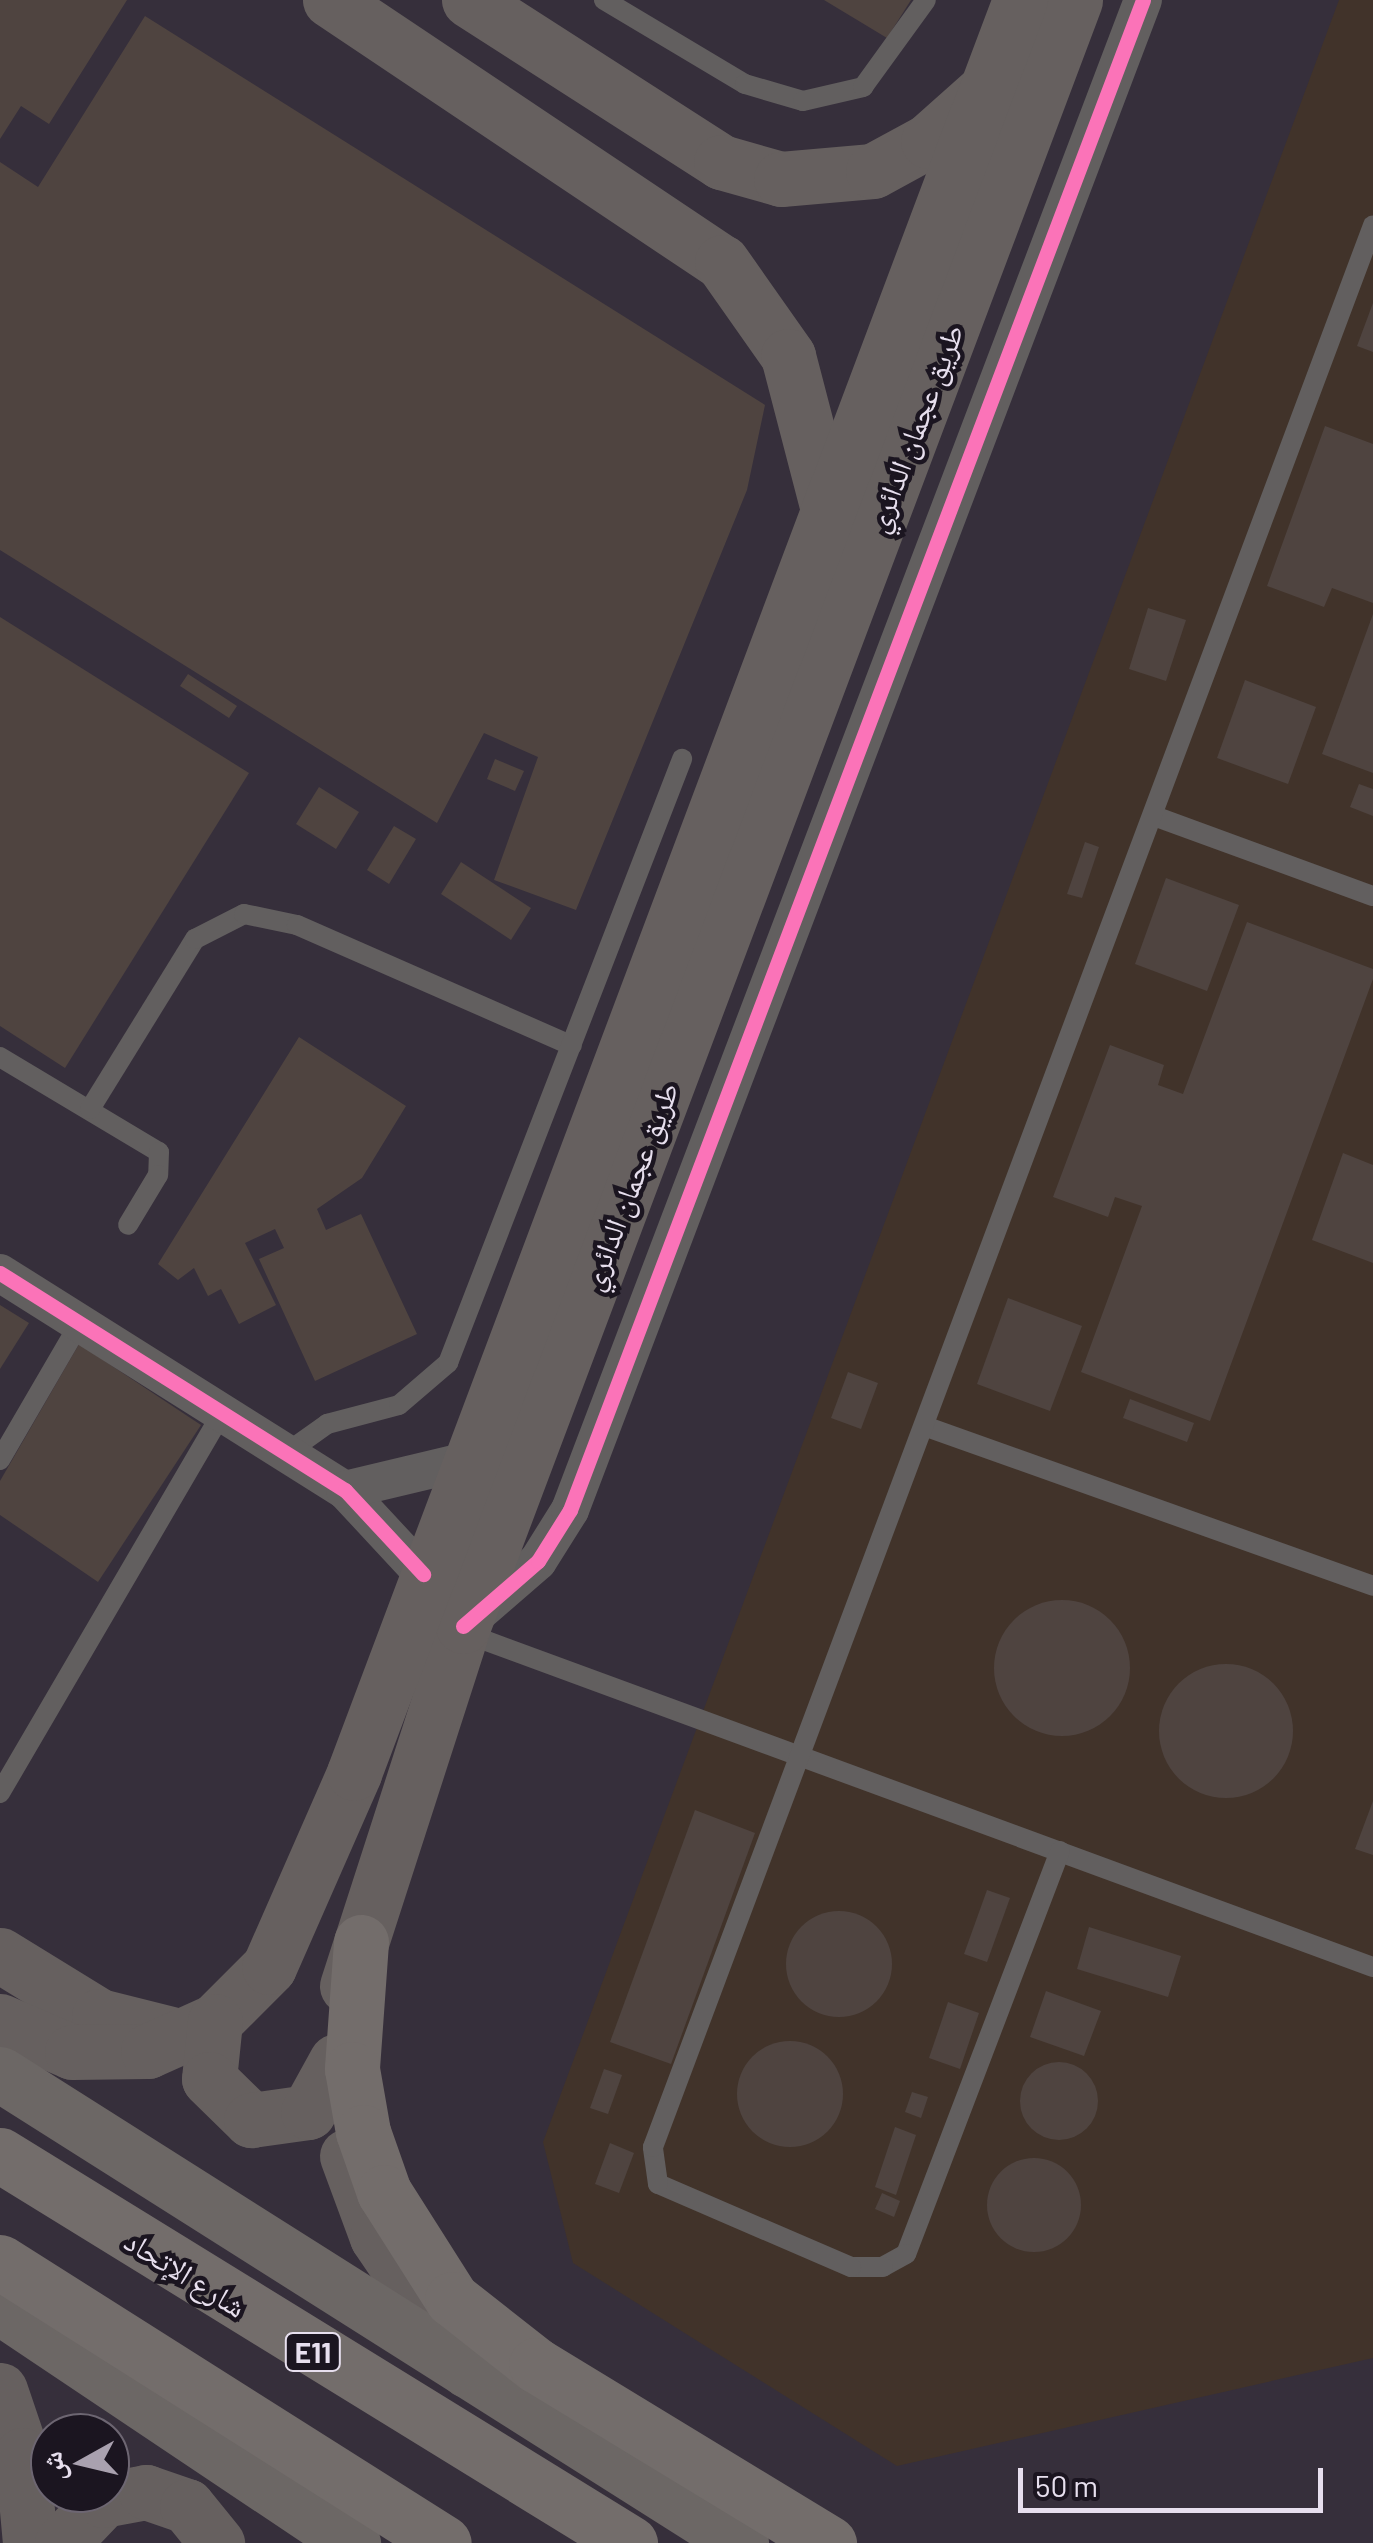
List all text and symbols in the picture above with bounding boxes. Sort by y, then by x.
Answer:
street label: طريق عجمان الدائري [858,319,970,537]
street label: طريق عجمان الدائري [573,1077,685,1295]
street label: شارع الإتحاد [119,2222,253,2324]
road number: E11 [283,2329,343,2375]
north arrow [30,2413,130,2513]
scale bar [1023,2448,1328,2510]
text: ش [33,2450,71,2484]
text: 50 m [1035,2467,1098,2503]

